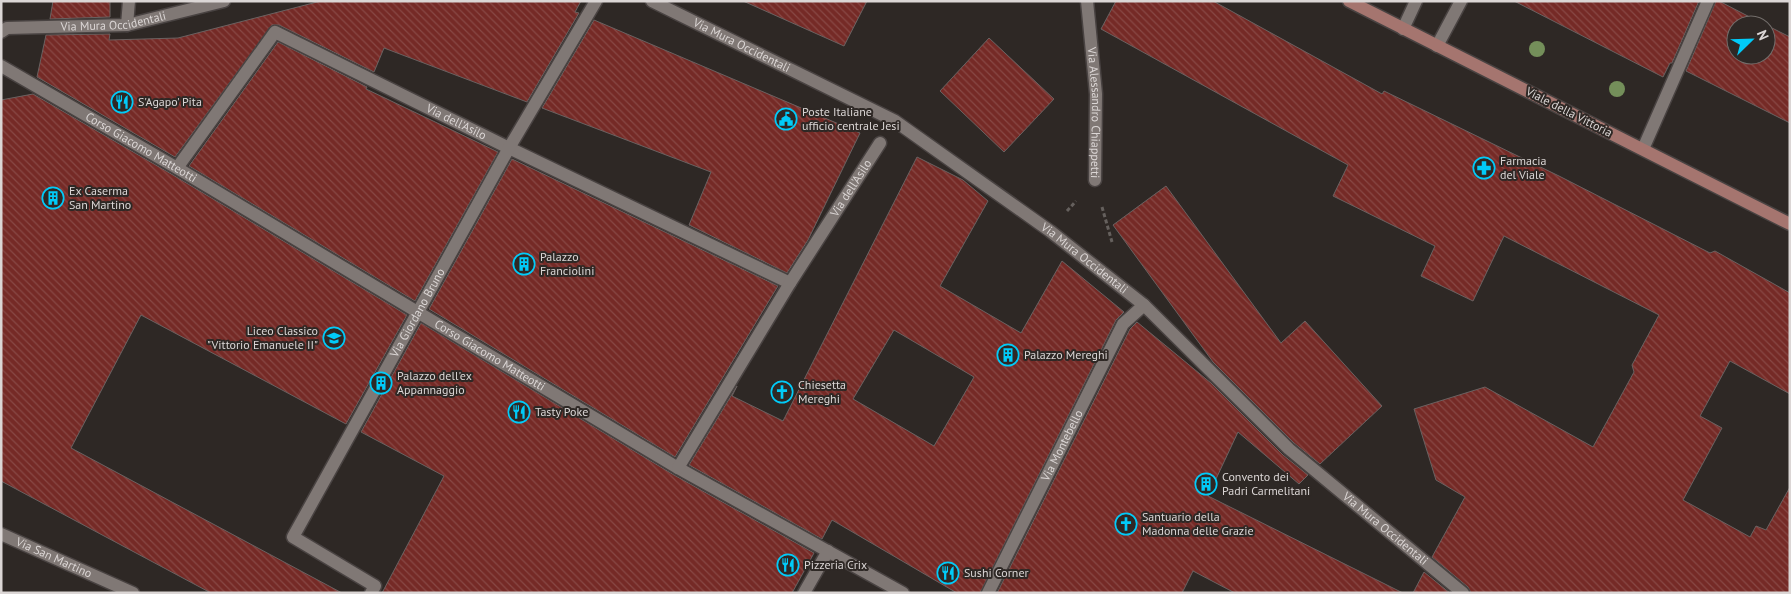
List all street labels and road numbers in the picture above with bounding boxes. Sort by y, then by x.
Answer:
street label: Via Mura Occidentali [59,8,167,34]
street label: Via Mura Occidentali [690,14,793,75]
street label: Via Alessandro Chiappetti [1084,45,1104,178]
street label: Viale della Vittoria [1523,83,1615,140]
street label: Via dell'Asilo [423,100,489,143]
street label: Corso Giacomo Matteotti [83,109,200,185]
street label: Via dell'Asilo [826,156,874,220]
street label: Via Mura Occidentali [1038,219,1131,297]
street label: Via Giordano Bruno [386,265,448,361]
street label: Corso Giacomo Matteotti [432,316,548,394]
street label: Via Montebello [1037,407,1086,484]
street label: Via Mura Occidentali [1339,488,1431,568]
street label: Via San Martino [13,533,94,581]

